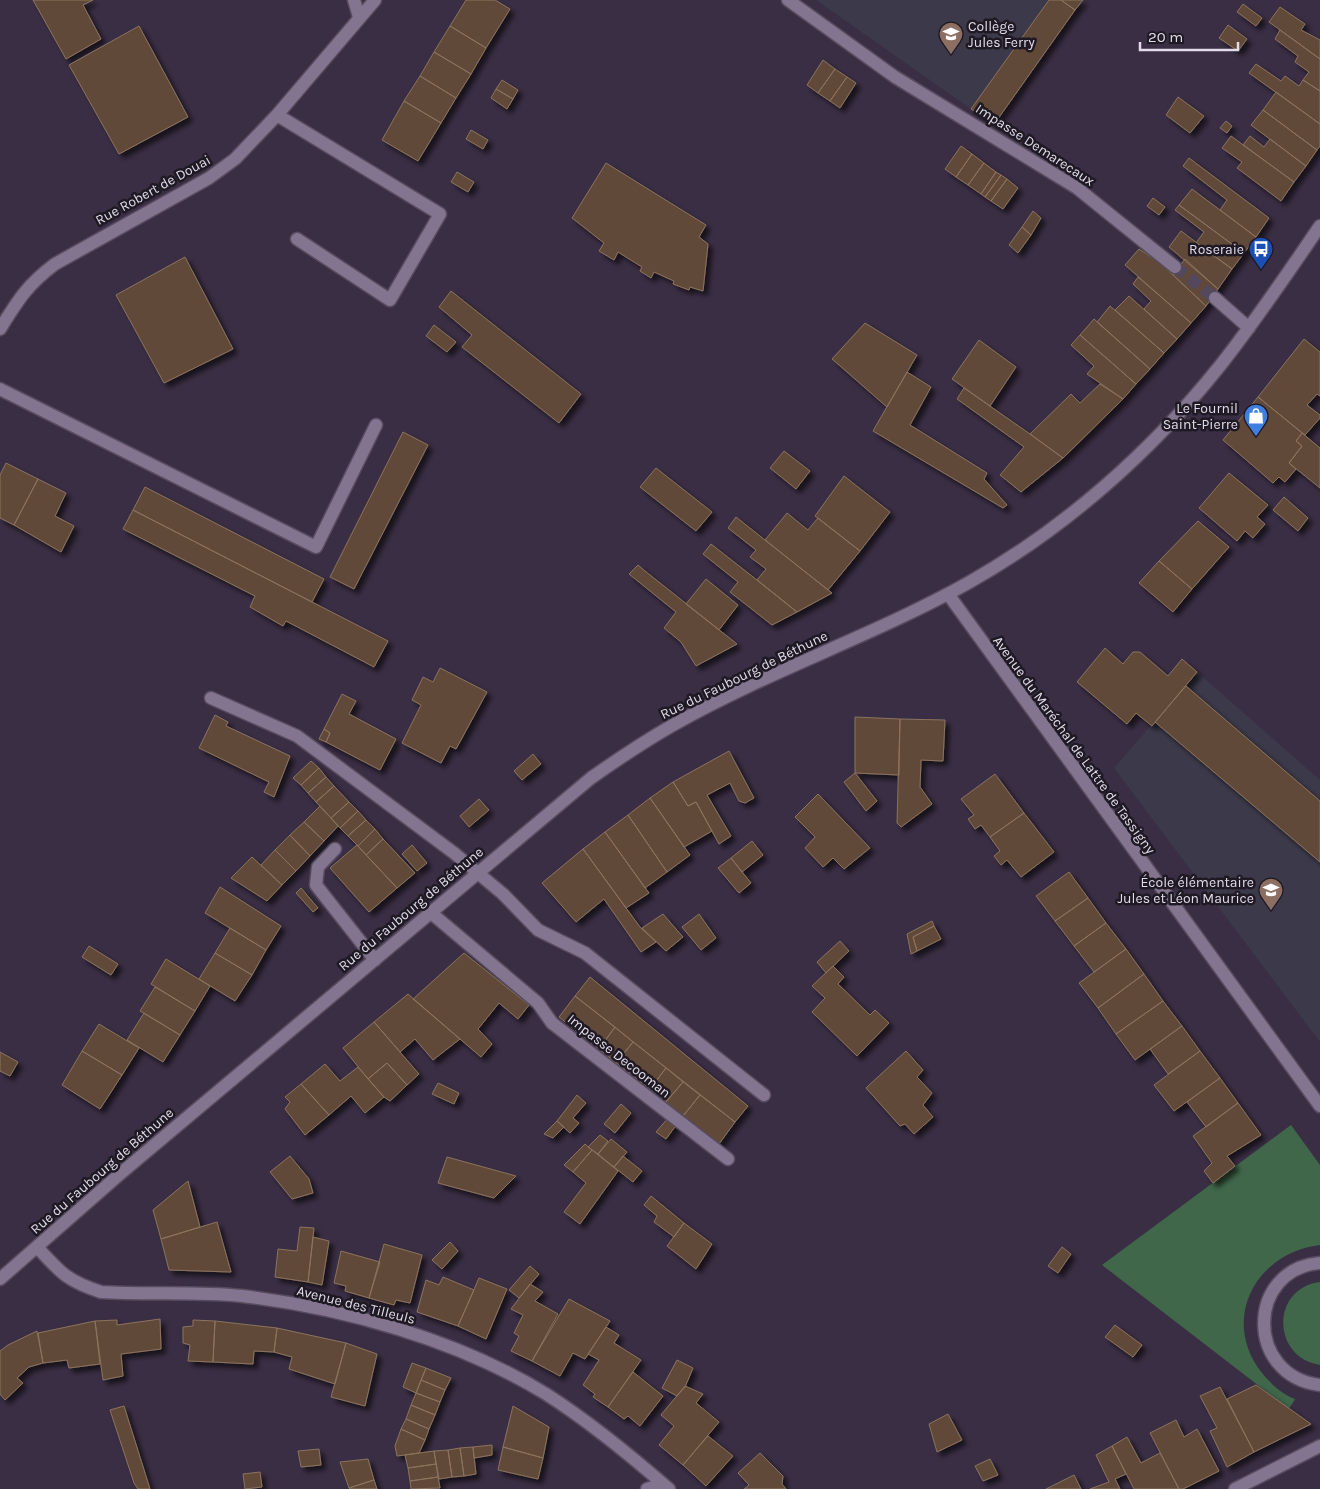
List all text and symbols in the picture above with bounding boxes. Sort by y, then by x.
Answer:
place label: Collège Jules Ferry [968,18,1035,51]
scale bar [1140,20,1238,52]
school or university icon: Collège Jules Ferry [938,21,964,55]
text: 20 m [1148,28,1183,46]
street label: Impasse Demarecaux [972,100,1098,190]
street label: Rue Robert de Douai [92,151,214,229]
bus stop icon: Roseraie [1248,236,1274,270]
place label: Roseraie [1189,241,1244,258]
place label: Le Fournil Saint-Pierre [1163,400,1238,433]
shop icon: Le Fournil Saint-Pierre [1243,403,1269,437]
street label: Rue du Faubourg de Béthune [658,627,830,723]
street label: Avenue du Maréchal de Lattre de Tassigny [989,633,1159,858]
street label: Rue du Faubourg de Béthune [335,843,487,975]
place label: École élémentaire Jules et Léon Maurice [1117,873,1254,907]
school or university icon: École élémentaire Jules et Léon Maurice [1258,877,1284,911]
street label: Impasse Decooman [564,1010,674,1102]
street label: Rue du Faubourg de Béthune [27,1104,177,1238]
street label: Avenue des Tilleuls [295,1282,417,1328]

